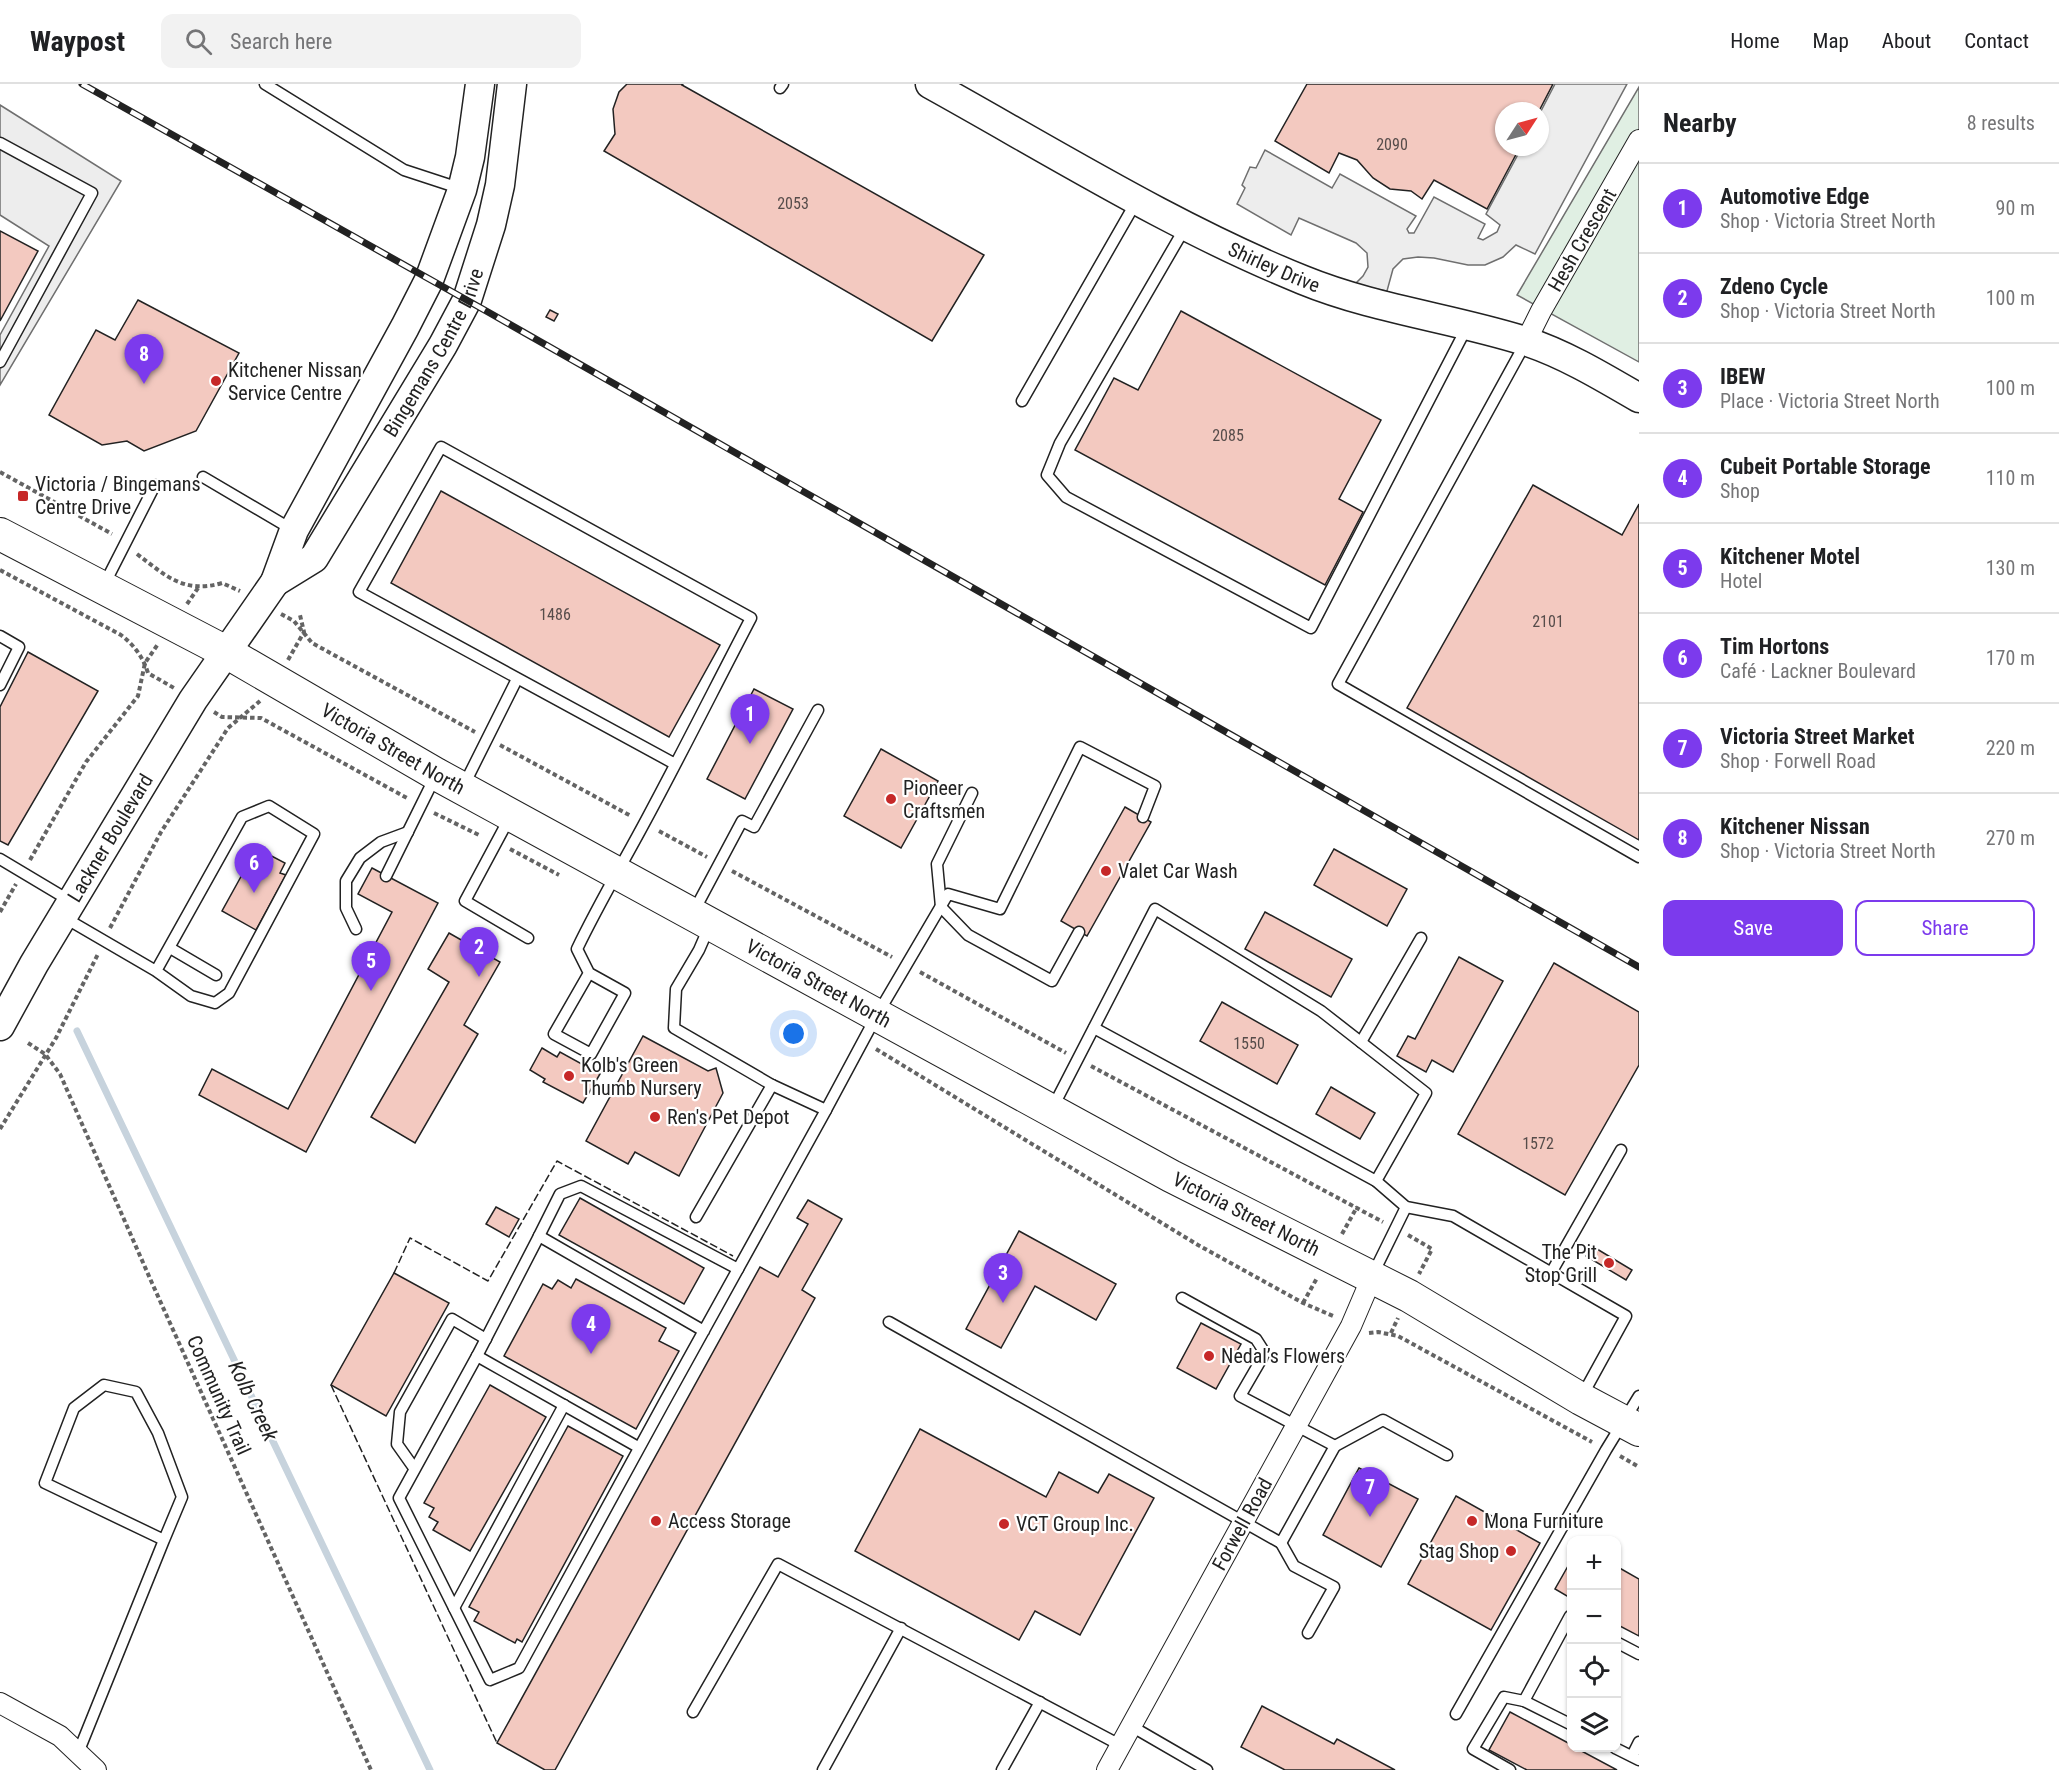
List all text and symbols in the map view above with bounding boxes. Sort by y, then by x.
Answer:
search box [161,14,581,68]
text: Waypost [30,25,125,58]
icon: search [182,25,215,58]
text: Search here [230,29,332,54]
text: Home [1730,29,1780,53]
text: Map [1813,29,1849,53]
text: About [1882,29,1931,53]
text: Contact [1964,29,2029,53]
north arrow [1495,102,1549,156]
text: Nearby [1663,108,1737,138]
text: 8 results [1967,111,2035,135]
house number: 2090 [1376,135,1408,154]
street label: Hesh Crescent [1543,184,1621,296]
text: Automotive Edge [1720,184,1869,209]
house number: 2053 [777,194,809,213]
text: 1 [1677,196,1688,220]
text: 90 m [1996,196,2035,220]
text: Shop · Victoria Street North [1720,209,1936,233]
street label: Shirley Drive [1224,237,1323,297]
street label: Bingemans Centre Drive [378,265,488,441]
text: Zdeno Cycle [1720,274,1828,299]
text: 2 [1677,286,1688,310]
text: 100 m [1986,286,2035,310]
text: Shop · Victoria Street North [1720,299,1936,323]
pin: 8 [124,334,164,384]
place label: Kitchener Nissan Service Centre [228,358,362,405]
text: IBEW [1720,364,1766,389]
marker: Kitchener Nissan Service Centre [209,374,223,388]
text: 3 [1677,376,1688,400]
text: 100 m [1986,376,2035,400]
text: Place · Victoria Street North [1720,389,1940,413]
house number: 2085 [1212,426,1244,445]
text: Cubeit Portable Storage [1720,454,1931,479]
text: 4 [1677,466,1688,490]
text: 110 m [1986,466,2035,490]
place label: Victoria / Bingemans Centre Drive [35,472,201,519]
text: Shop [1720,479,1760,503]
marker: Victoria / Bingemans Centre Drive [16,489,30,503]
text: Kitchener Motel [1720,544,1860,569]
text: 5 [1677,556,1688,580]
text: 130 m [1986,556,2035,580]
text: Hotel [1720,569,1762,593]
house number: 1486 [539,605,571,624]
house number: 2101 [1532,612,1564,631]
text: Tim Hortons [1720,634,1829,659]
text: 6 [1677,646,1688,670]
text: 170 m [1986,646,2035,670]
text: Café · Lackner Boulevard [1720,659,1916,683]
pin: 1 [730,694,770,744]
street label: Victoria Street North [317,698,469,799]
text: Victoria Street Market [1720,724,1914,749]
text: 7 [1677,736,1688,760]
text: 220 m [1986,736,2035,760]
text: Shop · Forwell Road [1720,749,1876,773]
street label: Lackner Boulevard [62,769,158,906]
place label: Pioneer Craftsmen [903,776,985,823]
marker: Pioneer Craftsmen [884,792,898,806]
text: Kitchener Nissan [1720,814,1870,839]
text: 8 [1677,826,1688,850]
text: 270 m [1986,826,2035,850]
text: Shop · Victoria Street North [1720,839,1936,863]
pin: 6 [234,844,274,893]
place label: Valet Car Wash [1118,859,1238,883]
marker: Valet Car Wash [1099,864,1113,878]
button: Save [1663,900,1843,956]
button: Share [1855,900,2035,956]
pin: 2 [460,928,498,977]
street label: Victoria Street North [742,934,895,1033]
pin: 5 [352,942,391,991]
your location [779,1019,808,1048]
house number: 1550 [1233,1034,1265,1053]
place label: Kolb's Green Thumb Nursery [581,1053,702,1100]
marker: Kolb's Green Thumb Nursery [562,1069,576,1083]
place label: Ren's Pet Depot [667,1105,790,1129]
marker: Ren's Pet Depot [648,1110,662,1124]
house number: 1572 [1522,1134,1554,1153]
street label: Victoria Street North [1169,1167,1324,1261]
place label: The Pit Stop Grill [1525,1240,1597,1287]
pin: 3 [984,1254,1022,1303]
marker: The Pit Stop Grill [1602,1256,1616,1270]
pin: 4 [572,1304,610,1354]
street label: Community Trail [182,1332,256,1458]
place label: Nedal’s Flowers [1221,1344,1345,1368]
marker: Nedal’s Flowers [1202,1349,1216,1363]
water label: Kolb Creek [223,1357,283,1446]
pin: 7 [1350,1468,1390,1517]
street label: Forwell Road [1207,1474,1277,1574]
place label: Access Storage [668,1509,791,1533]
place label: Mona Furniture [1484,1509,1603,1533]
place label: VCT Group Inc. [1016,1512,1134,1536]
marker: Access Storage [649,1514,663,1528]
marker: Mona Furniture [1465,1514,1479,1528]
marker: VCT Group Inc. [997,1517,1011,1531]
map controls [1567,1536,1621,1752]
button: + [1567,1536,1621,1590]
place label: Stag Shop [1419,1539,1499,1563]
marker: Stag Shop [1504,1544,1518,1558]
button: − [1567,1590,1621,1644]
button: locate [1567,1644,1621,1698]
button: layers [1567,1698,1621,1752]

